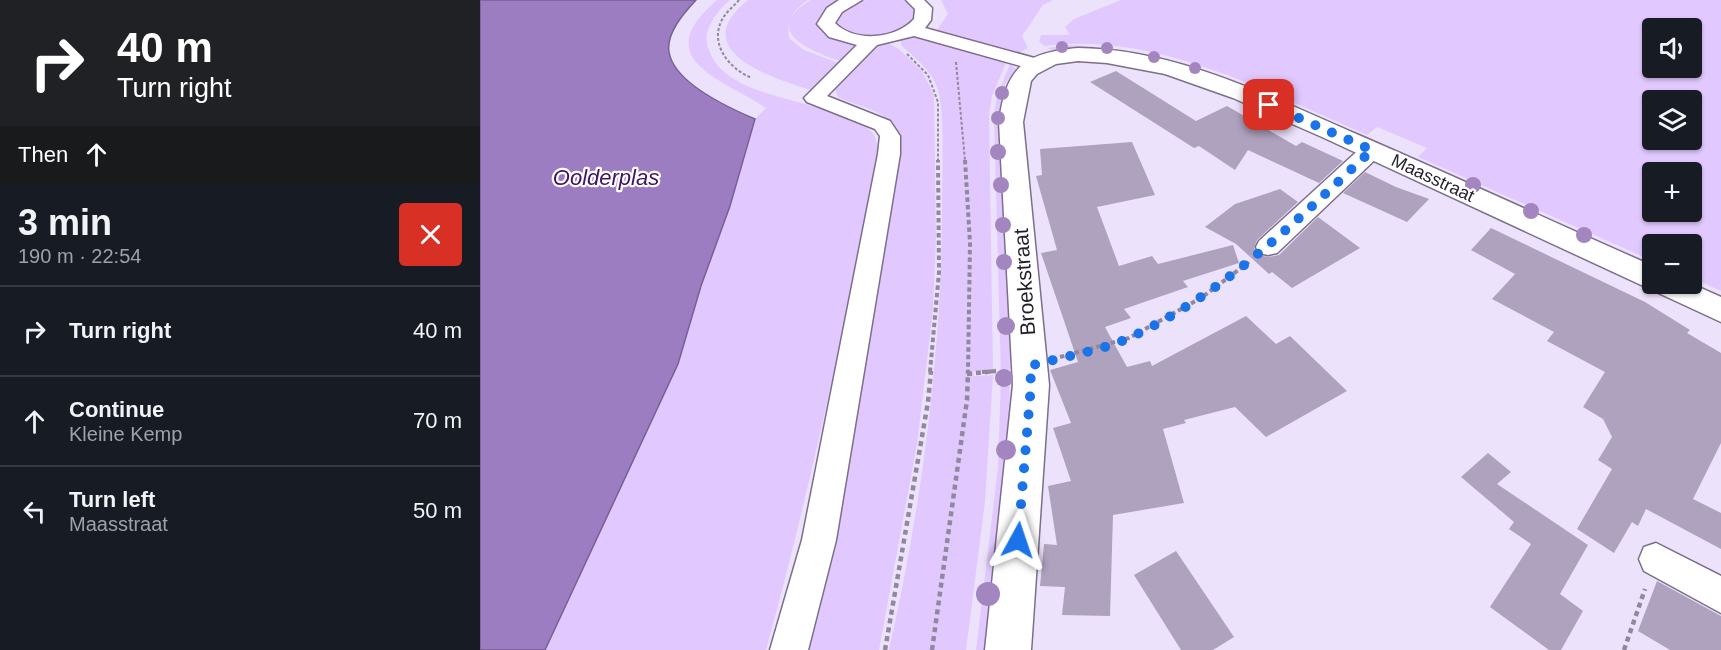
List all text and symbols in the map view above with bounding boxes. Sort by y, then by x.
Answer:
map controls [1642,18,1702,294]
button: sound [1642,18,1702,78]
icon: right [18,24,96,102]
text: 40 m [117,24,213,71]
text: Turn right [117,73,232,103]
pin [1243,79,1294,130]
icon: arrive [1252,88,1285,121]
button: layers [1642,90,1702,150]
icon: ahead [80,138,113,171]
text: Then [18,142,68,167]
street label: Maasstraat [1388,150,1478,206]
button: + [1642,162,1702,222]
water label: Oolderplas [553,165,659,190]
text: 3 min [18,202,112,243]
button: close [399,203,462,266]
street label: Broekstraat [1009,227,1039,336]
button: − [1642,234,1702,294]
text: 190 m · 22:54 [18,245,141,267]
icon: right [18,315,51,348]
text: Turn right [69,318,171,343]
text: 40 m [413,318,462,343]
text: Continue [69,397,164,422]
icon: ahead [18,405,51,438]
text: 70 m [413,408,462,433]
text: Kleine Kemp [69,423,182,445]
text: Turn left [69,487,155,512]
icon: left [18,495,51,528]
text: 50 m [413,498,462,523]
position arrow [986,508,1050,572]
text: Maasstraat [69,513,168,535]

